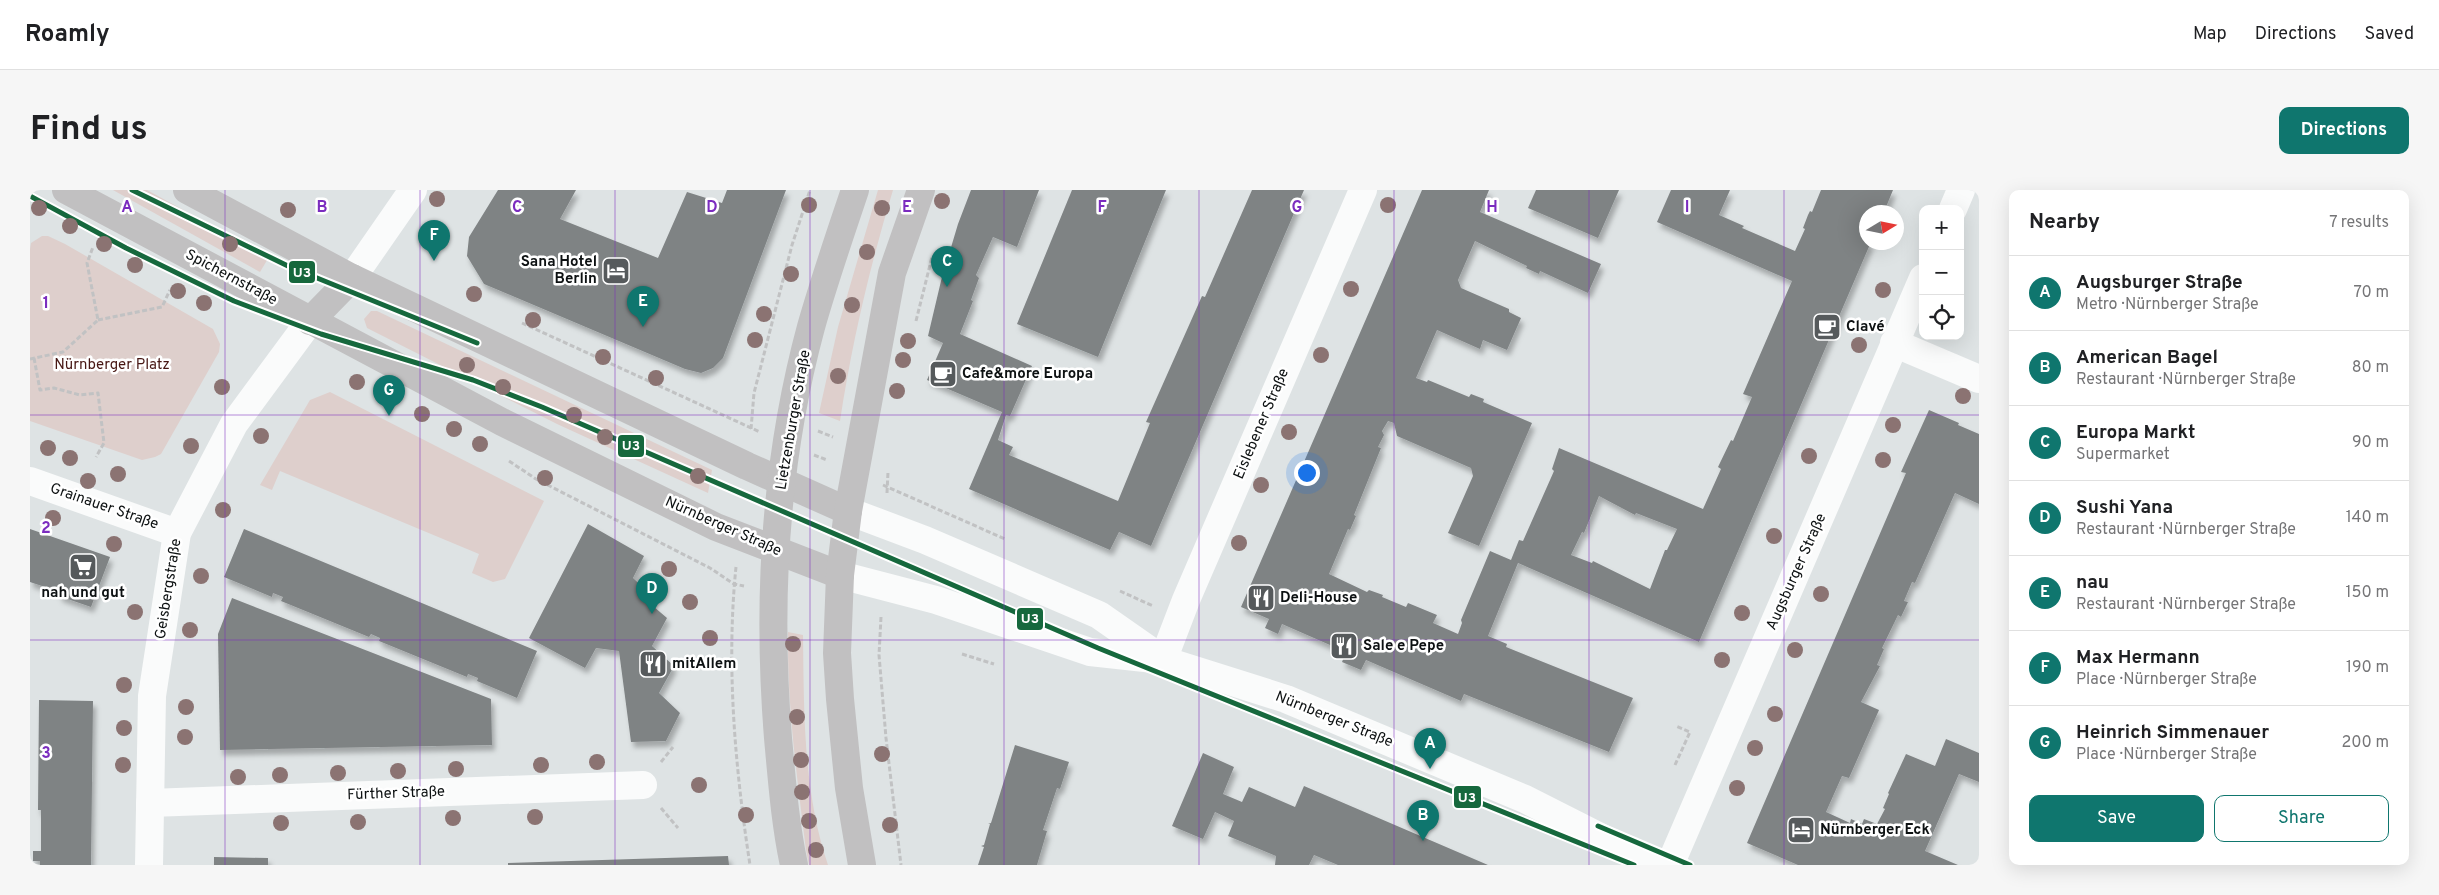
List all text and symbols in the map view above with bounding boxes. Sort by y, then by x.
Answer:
text: Roamly [25,20,110,50]
text: Map [2193,23,2227,46]
text: Directions [2255,23,2337,46]
text: Saved [2365,23,2414,46]
button: Directions [2279,107,2409,154]
text: Find us [30,108,148,152]
text: A [121,198,133,218]
text: B [316,198,328,218]
text: C [512,198,522,218]
text: D [706,198,718,218]
text: E [902,198,912,218]
text: F [1097,198,1107,218]
text: G [1292,198,1302,218]
text: H [1486,198,1498,218]
text: I [1685,198,1689,218]
north arrow [1859,205,1904,250]
map controls [1919,205,1964,340]
button: + [1919,205,1964,250]
text: Nearby [2029,209,2100,236]
text: 7 results [2329,213,2389,233]
pin: F [418,220,450,261]
street label: Spichernstraße [182,246,280,310]
pin: C [931,246,963,287]
button: − [1919,250,1964,295]
place label: Sana Hotel Berlin [521,253,597,289]
hotel icon: Sana Hotel Berlin [601,256,631,286]
line badge: U3 [288,260,316,284]
text: U3 [293,265,311,282]
text: Augsburger Straße [2076,271,2243,295]
text: A [2039,283,2051,303]
text: 70 m [2354,283,2389,303]
pin: E [627,286,659,327]
text: 1 [43,294,49,314]
button: locate [1919,295,1964,340]
text: Metro · Nürnberger Straße [2076,295,2259,315]
cafe icon: Clavé [1812,312,1842,342]
place label: Clavé [1846,318,1885,337]
text: American Bagel [2076,346,2218,370]
street label: Lietzenburger Straße [772,349,816,491]
park label: Nürnberger Platz [54,356,170,375]
text: B [2039,358,2051,378]
text: 80 m [2352,358,2389,378]
cafe icon: Cafe&more Europa [928,359,958,389]
place label: Cafe&more Europa [962,365,1093,384]
street label: Eislebener Straße [1230,366,1294,482]
text: Restaurant · Nürnberger Straße [2076,370,2296,390]
pin: G [373,375,405,416]
text: Europa Markt [2076,421,2195,445]
text: C [2040,433,2050,453]
text: 90 m [2352,433,2389,453]
line badge: U3 [617,434,645,458]
text: U3 [622,438,640,455]
text: Supermarket [2076,445,2170,465]
your location [1294,460,1320,486]
street label: Grainauer Straße [47,480,161,534]
street label: Nürnberger Straße [662,493,784,561]
text: Sushi Yana [2076,496,2173,520]
text: D [2039,508,2051,528]
text: 140 m [2346,508,2389,528]
street label: Augsburger Straße [1763,511,1831,633]
text: 2 [41,519,51,539]
text: Restaurant · Nürnberger Straße [2076,520,2296,540]
street label: Geisbergstraße [152,537,186,641]
supermarket icon: nah und gut [68,552,98,582]
text: nau [2076,571,2109,595]
pin: D [636,573,668,614]
restaurant icon: Deli-House [1246,583,1276,613]
text: E [2040,583,2050,603]
text: 150 m [2346,583,2389,603]
place label: nah und gut [41,584,125,603]
place label: Deli-House [1280,589,1357,608]
text: Restaurant · Nürnberger Straße [2076,595,2296,615]
line badge: U3 [1016,607,1044,631]
text: U3 [1021,611,1039,628]
restaurant icon: Sale e Pepe [1329,631,1359,661]
place label: Sale e Pepe [1363,637,1444,656]
text: Max Hermann [2076,646,2200,670]
restaurant icon: mitAllem [638,649,668,679]
place label: mitAllem [672,655,736,674]
text: F [2040,658,2050,678]
text: 190 m [2346,658,2389,678]
text: Place · Nürnberger Straße [2076,670,2257,690]
street label: Nürnberger Straße [1272,688,1396,752]
text: Heinrich Simmenauer [2076,721,2269,745]
pin: A [1414,728,1446,769]
text: G [2040,733,2050,753]
text: 200 m [2341,733,2389,753]
text: 3 [41,744,51,764]
text: Place · Nürnberger Straße [2076,745,2257,765]
street label: Fürther Straße [347,783,445,805]
line badge: U3 [1453,785,1482,809]
text: U3 [1458,790,1476,807]
button: Save [2029,795,2204,842]
button: Share [2214,795,2389,842]
pin: B [1407,800,1439,841]
hotel icon: Nürnberger Eck [1786,815,1816,845]
place label: Nürnberger Eck [1820,821,1930,840]

